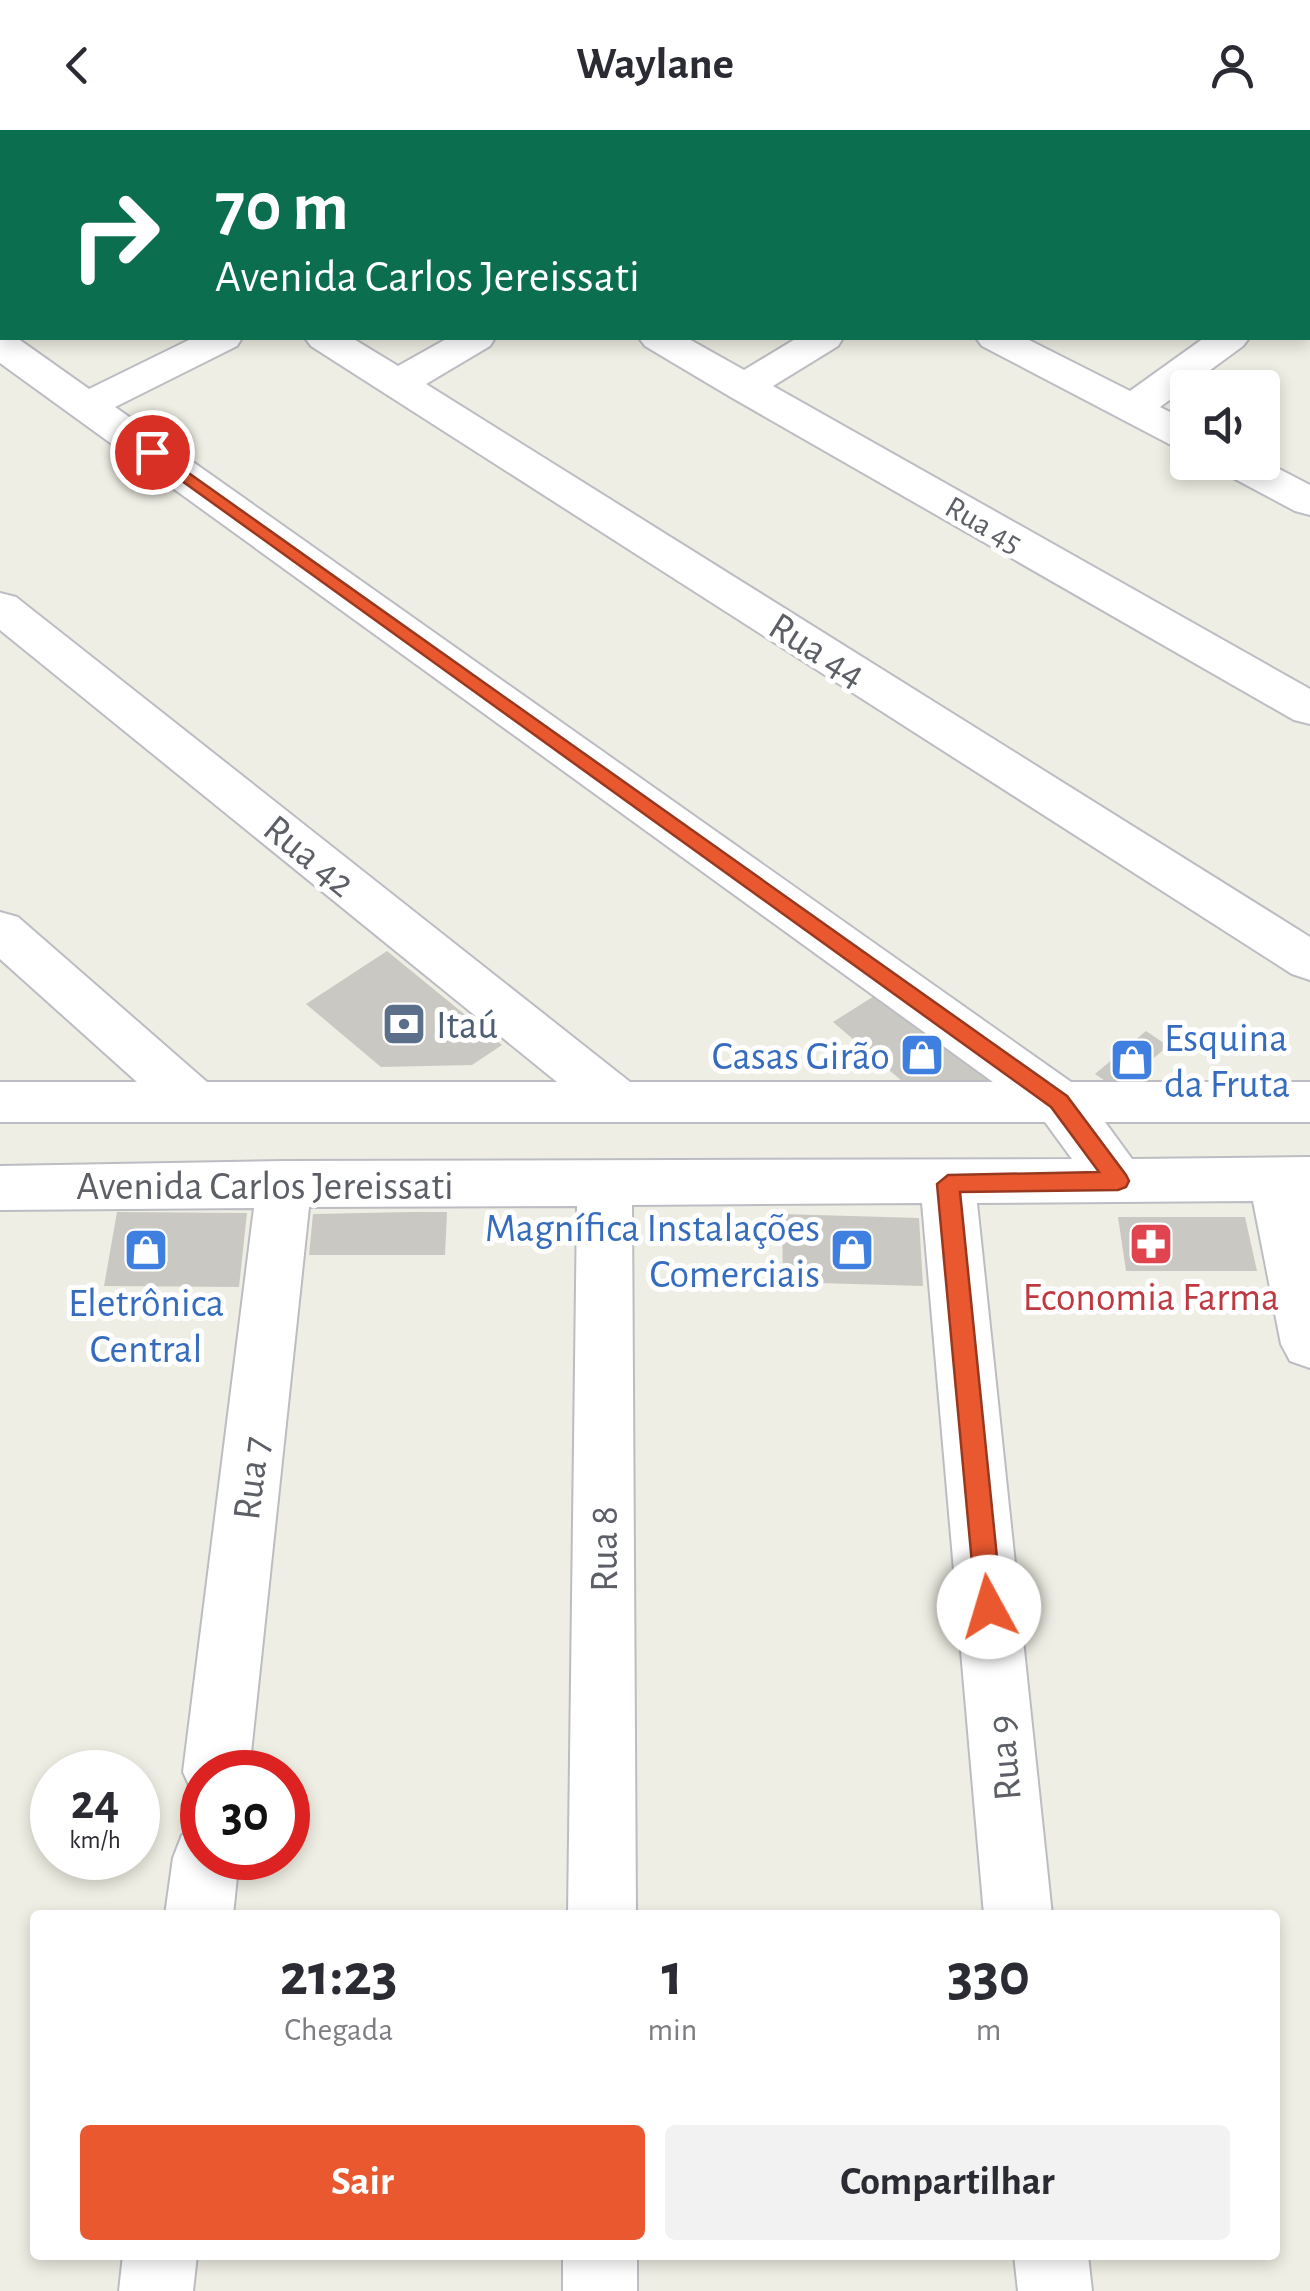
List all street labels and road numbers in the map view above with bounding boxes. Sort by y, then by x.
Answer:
street label: Rua 45 [940,490,1027,559]
street label: Rua 44 [762,606,872,696]
street label: Rua 42 [256,808,362,905]
street label: Avenida Carlos Jereissati [76,1167,454,1207]
street label: Rua 7 [227,1434,277,1522]
street label: Rua 8 [585,1506,625,1592]
street label: Rua 9 [981,1713,1029,1802]

